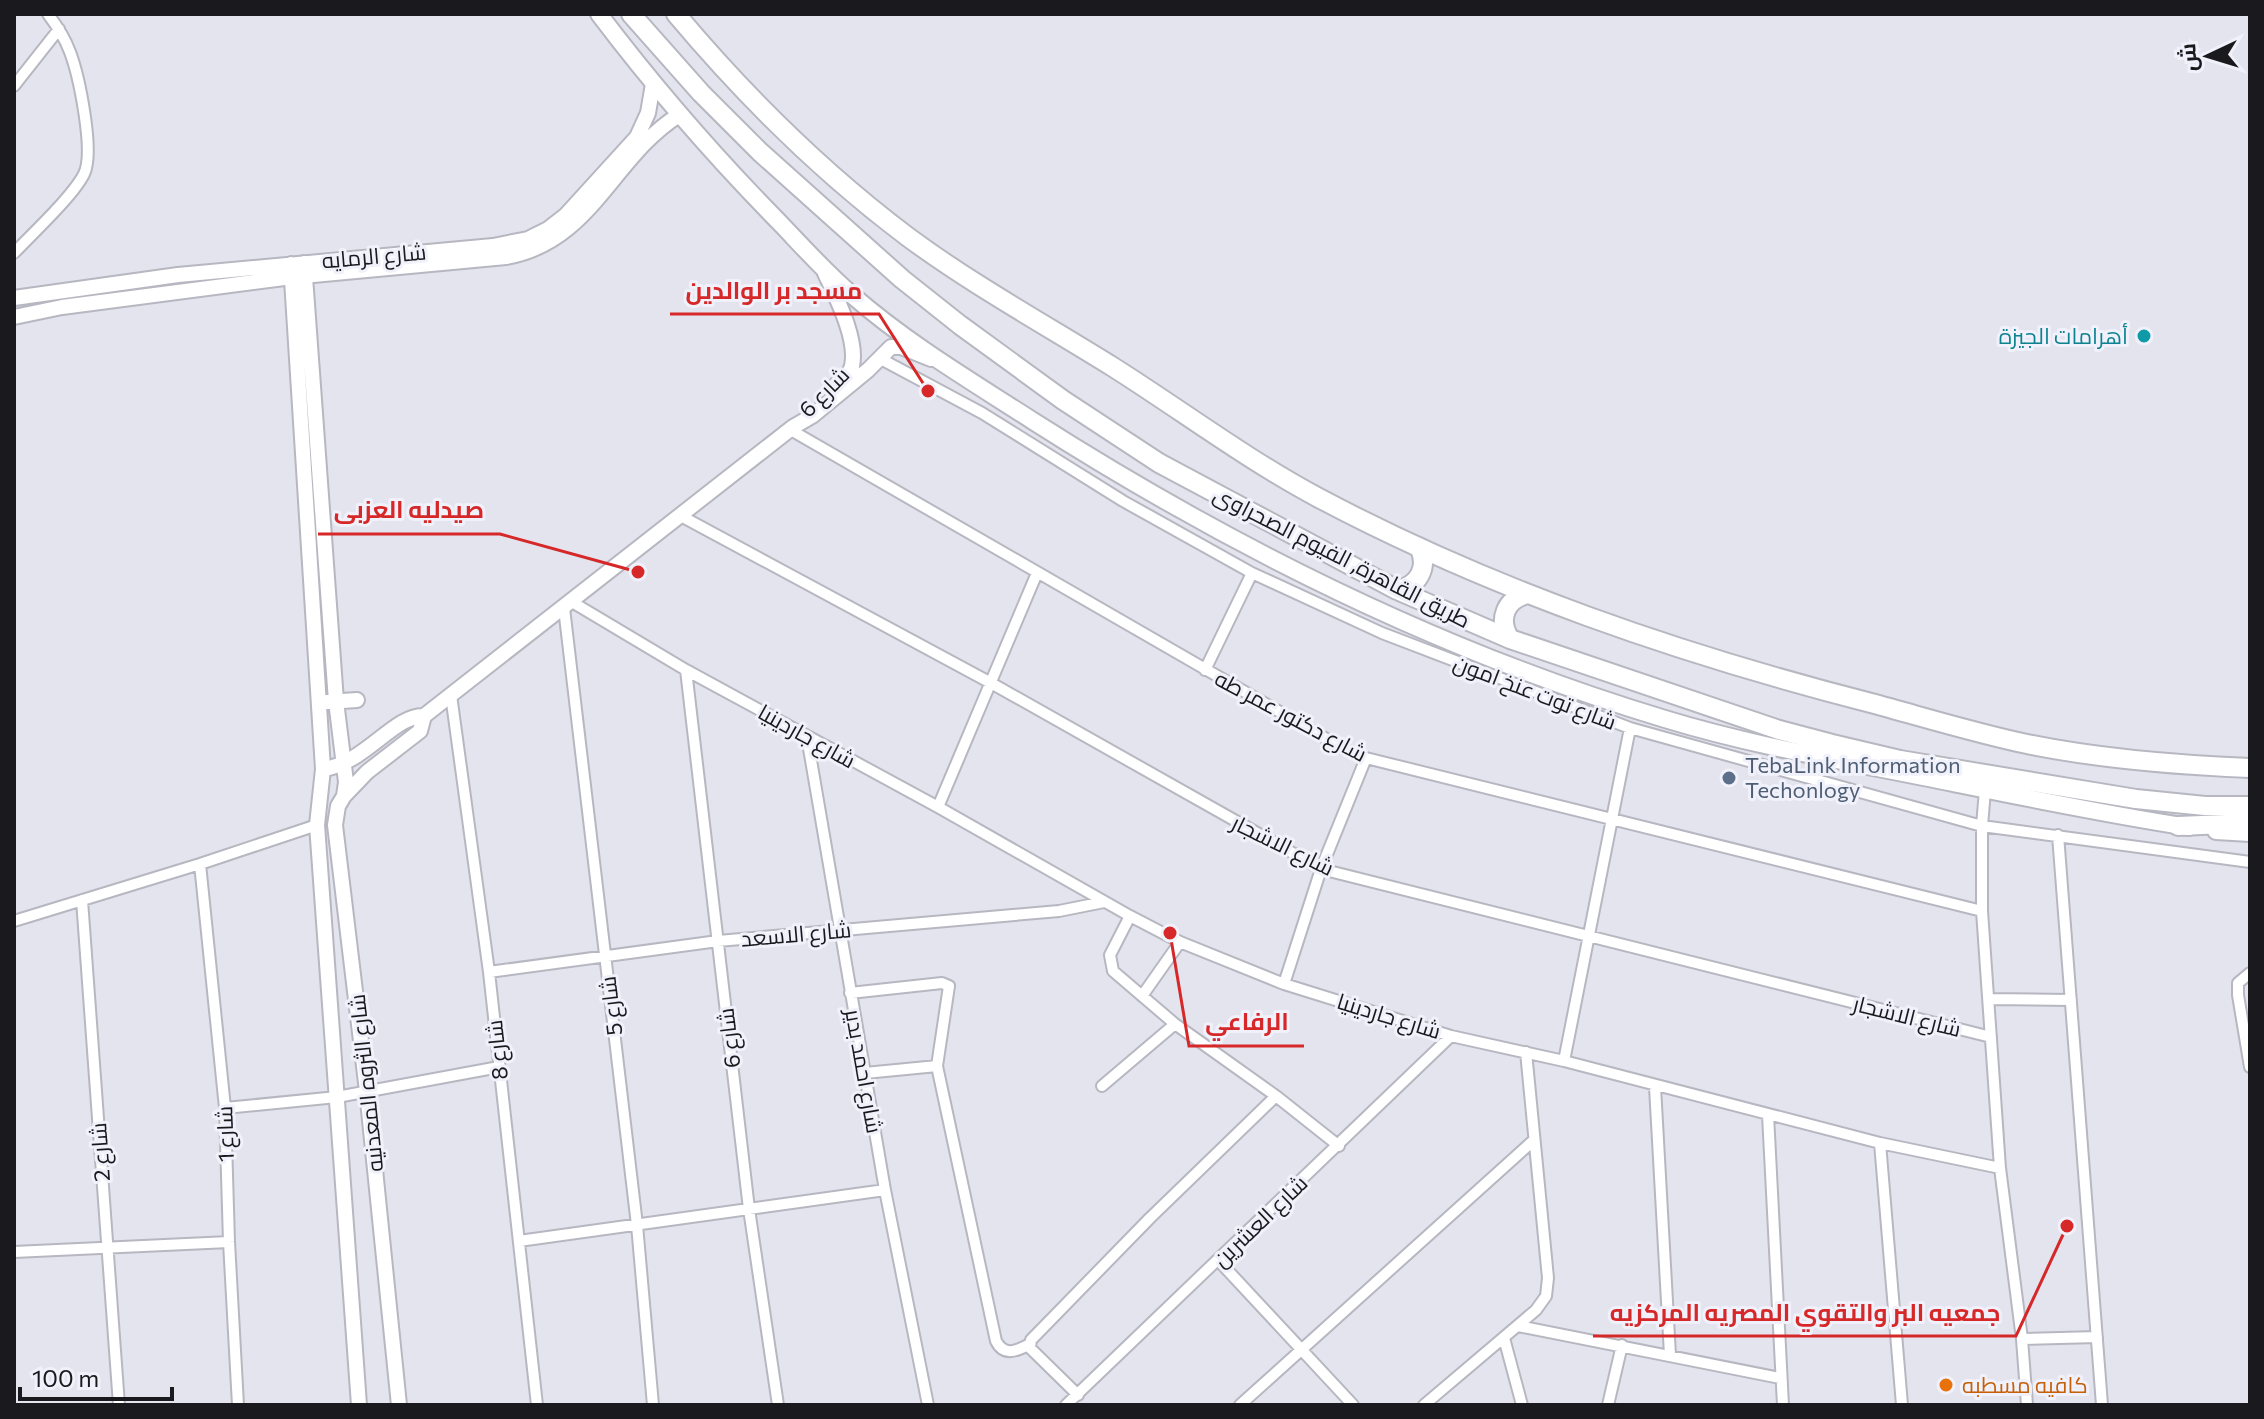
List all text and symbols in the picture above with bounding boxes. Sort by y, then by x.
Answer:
north arrow [2168,16,2248,96]
text: ش [2173,42,2203,72]
street label: شارع الرمايه [321,237,427,276]
callout: مسجد بر الوالدين [670,266,879,314]
text: مسجد بر الوالدين [686,275,862,305]
place label: أهرامات الجيزة [1999,322,2128,349]
marker: أهرامات الجيزة [2135,327,2153,345]
street label: شارع 6 [793,361,856,424]
street label: طريق القاهرة, الفيوم الصحراوى [1208,480,1475,636]
callout: صيدليه العزبى [318,486,500,534]
text: صيدليه العزبى [334,494,484,524]
street label: شارع توت عنخ امون [1449,648,1620,737]
street label: شارع دكتور عمر طه [1210,664,1372,769]
street label: شارع جاردينيا [753,698,861,775]
place label: TebaLink Information Techonlogy [1745,751,1960,803]
marker: TebaLink Information Techonlogy [1720,769,1738,787]
street label: شارع الاشجار [1225,807,1339,883]
street label: شارع الاسعد [740,915,853,954]
street label: شارع 5 [593,975,630,1037]
street label: شارع جاردينيا [1333,987,1444,1046]
street label: شارع الاشجار [1848,989,1964,1044]
street label: شارع الثروه المعدنيه [343,993,390,1173]
callout: الرفاعي [1189,998,1304,1046]
street label: شارع احمد بدير [838,1005,889,1136]
street label: شارع 6 [711,1006,748,1070]
text: الرفاعي [1205,1006,1289,1041]
street label: شارع 8 [480,1019,515,1081]
street label: شارع 1 [210,1105,241,1163]
street label: شارع 2 [84,1122,117,1182]
street label: شارع العشرين [1207,1169,1314,1274]
callout: جمعيه البر والتقوي المصريه المركزيه [1593,1288,2016,1336]
text: جمعيه البر والتقوي المصريه المركزيه [1610,1297,2000,1332]
scale bar [20,1351,172,1401]
text: 100 m [32,1363,99,1392]
place label: كافيه مسطبه [1962,1371,2088,1398]
marker: كافيه مسطبه [1937,1376,1955,1394]

